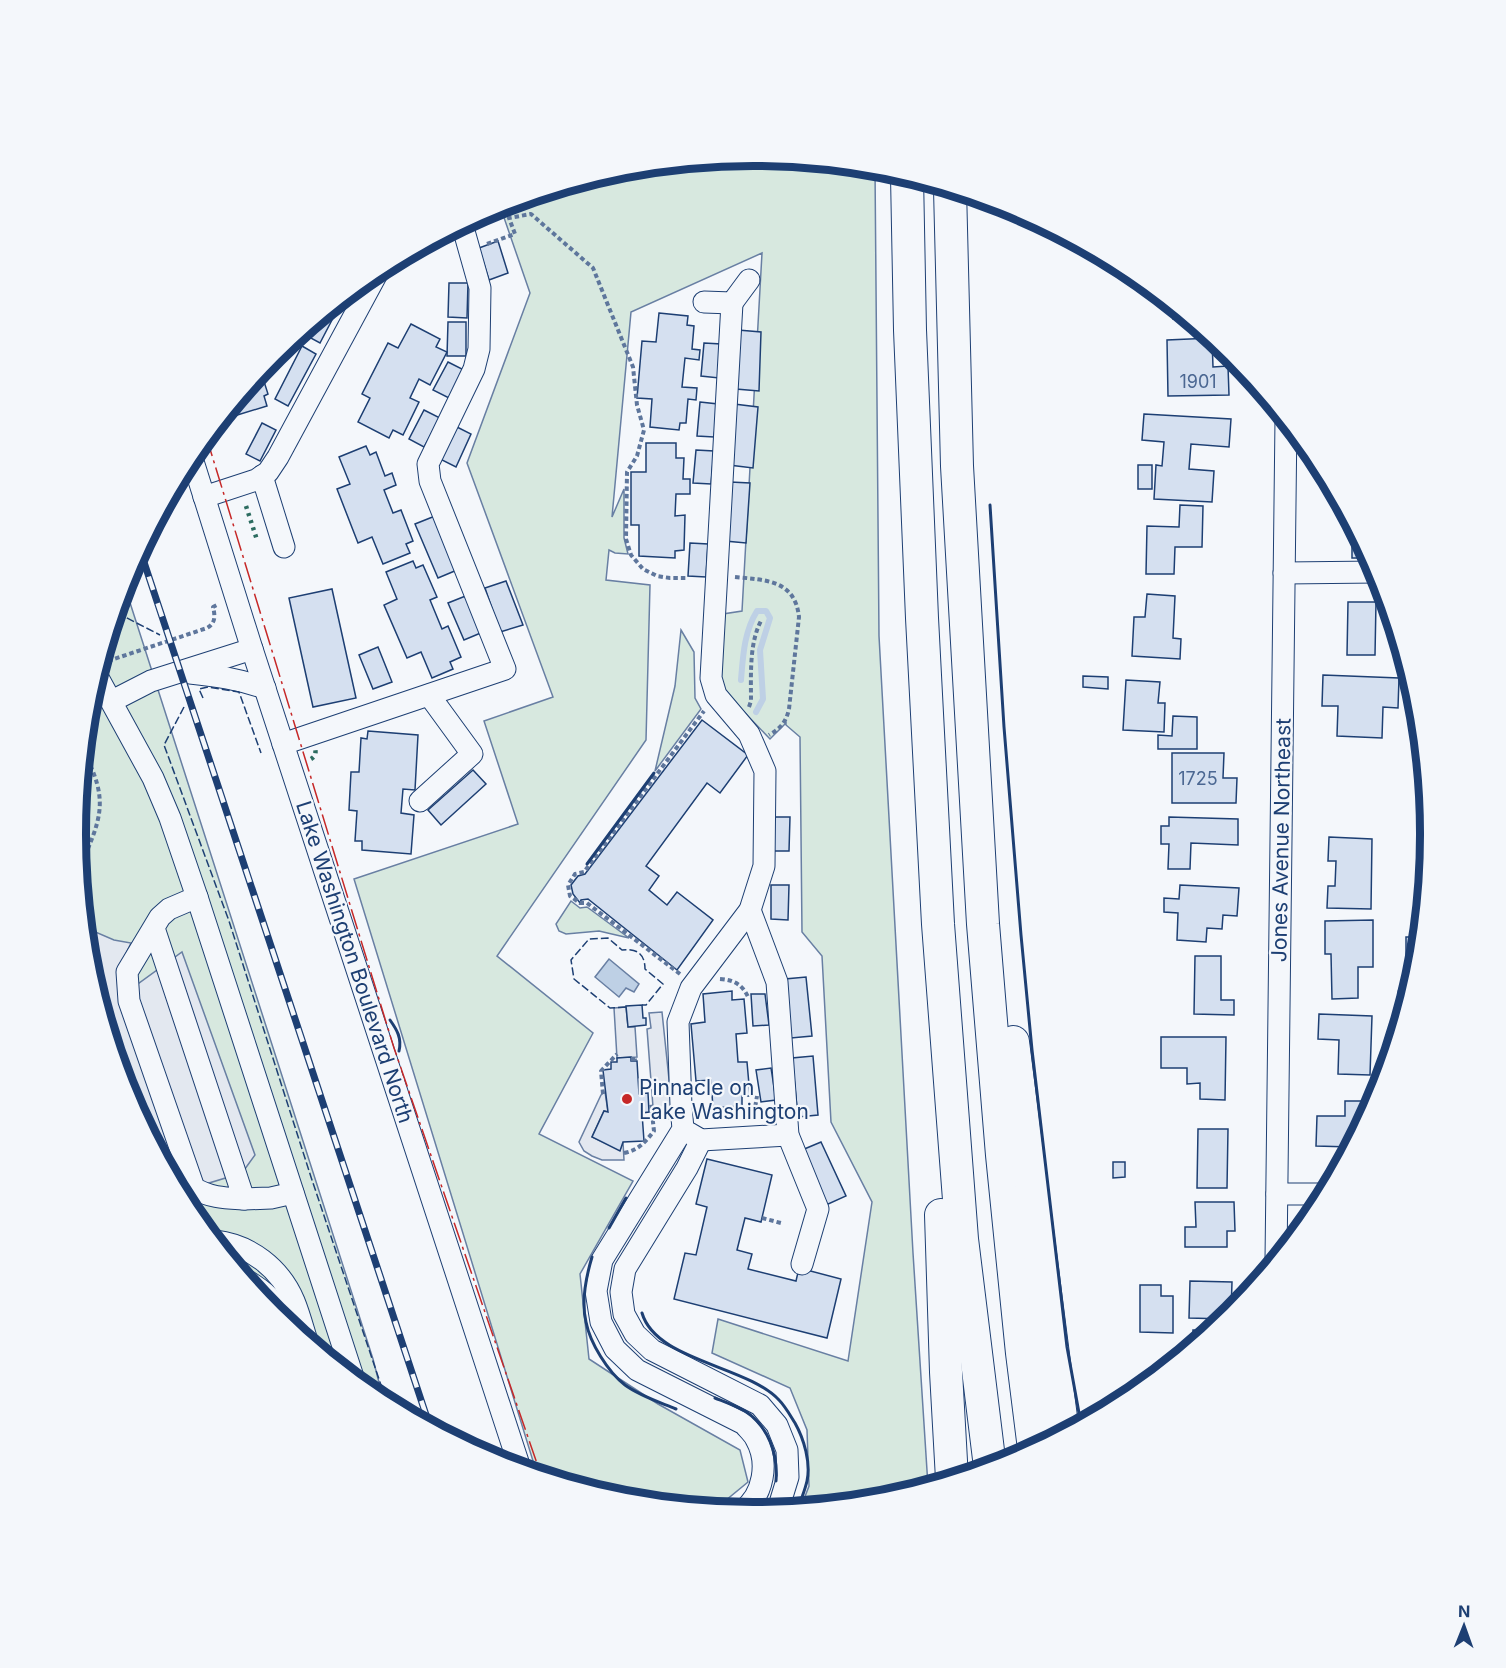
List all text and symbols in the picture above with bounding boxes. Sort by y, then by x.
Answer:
house number: 1901 [1179,371,1217,392]
street label: Jones Avenue Northeast [1266,718,1296,962]
house number: 1725 [1178,768,1218,789]
street label: Lake Washington Boulevard North [291,798,419,1126]
place label: Pinnacle on Lake Washington [639,1075,809,1124]
marker: Pinnacle on Lake Washington [620,1092,634,1106]
north arrow [1434,1596,1494,1656]
text: N [1458,1601,1471,1621]

